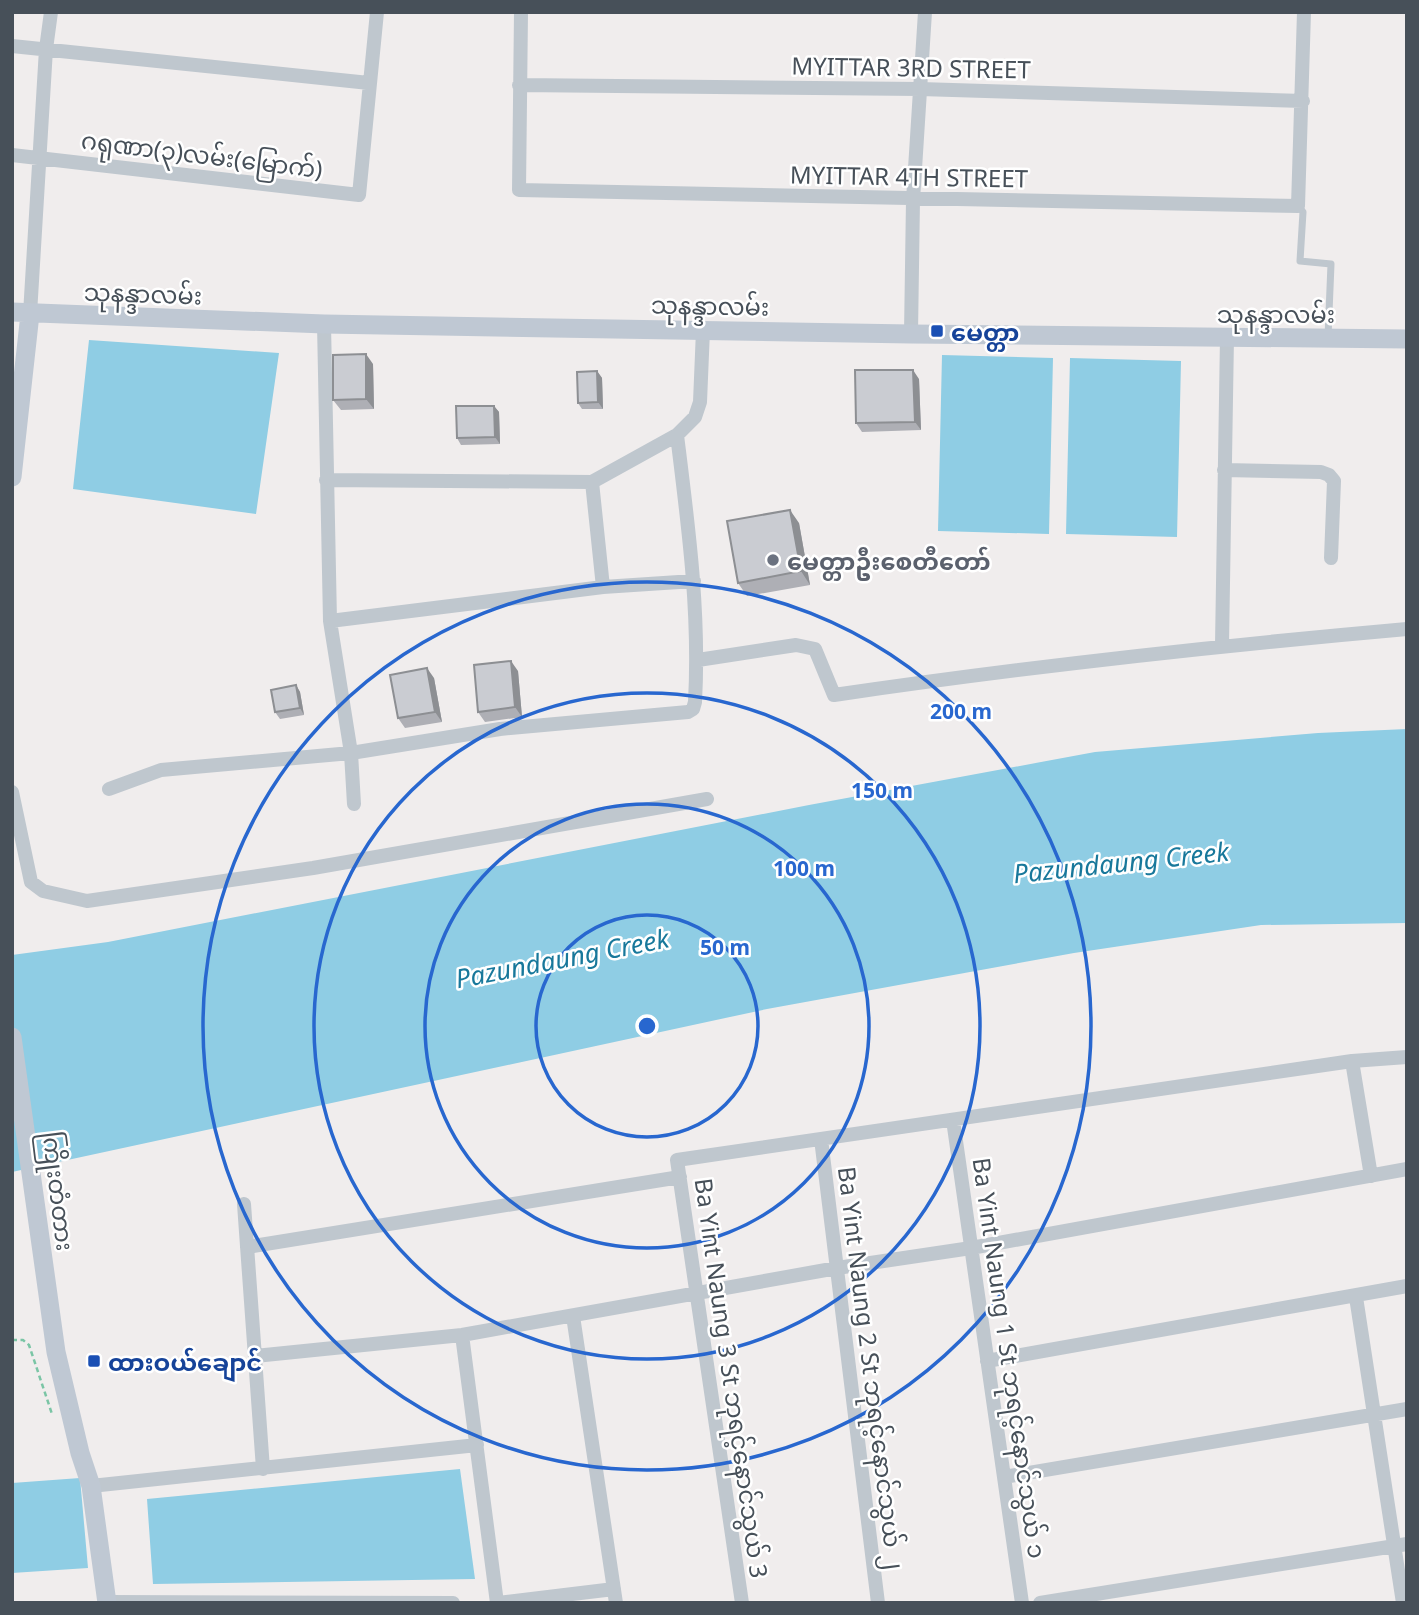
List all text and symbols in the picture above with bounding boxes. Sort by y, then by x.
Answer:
street label: MYITTAR 3RD STREET [791,48,1032,86]
street label: ဂရုဏာ(၃)လမ်း(မြောက်) [79,123,325,189]
street label: MYITTAR 4TH STREET [790,157,1029,195]
street label: သုနန္ဒာလမ်း [83,274,203,316]
street label: သုနန္ဒာလမ်း [650,287,769,327]
street label: သုနန္ဒာလမ်း [1217,297,1335,334]
place label: မေတ္တာ [951,315,1019,352]
marker: မေတ္တာ [929,323,945,339]
place label: မေတ္တာဦးစေတီတော် [787,544,991,581]
marker: မေတ္တာဦးစေတီတော် [765,552,781,568]
text: 200 m [930,697,992,725]
text: 150 m [851,776,913,804]
water label: Pazundaung Creek [1011,833,1232,891]
text: 100 m [773,854,835,882]
water label: Pazundaung Creek [452,919,673,996]
text: 50 m [700,933,750,961]
centre of rings [635,1014,659,1038]
street label: ကြိုးတံတား [31,1129,83,1253]
street label: Ba Yint Naung 1 St ဘုရင့်နောင်သွယ် ၁ [962,1155,1054,1561]
street label: Ba Yint Naung 2 St ဘုရင့်နောင်သွယ် ၂ [827,1165,913,1572]
street label: Ba Yint Naung 3 St ဘုရင့်နောင်သွယ် 3 [684,1176,776,1581]
place label: ထားဝယ်ချောင် [108,1345,262,1383]
marker: ထားဝယ်ချောင် [86,1353,102,1369]

